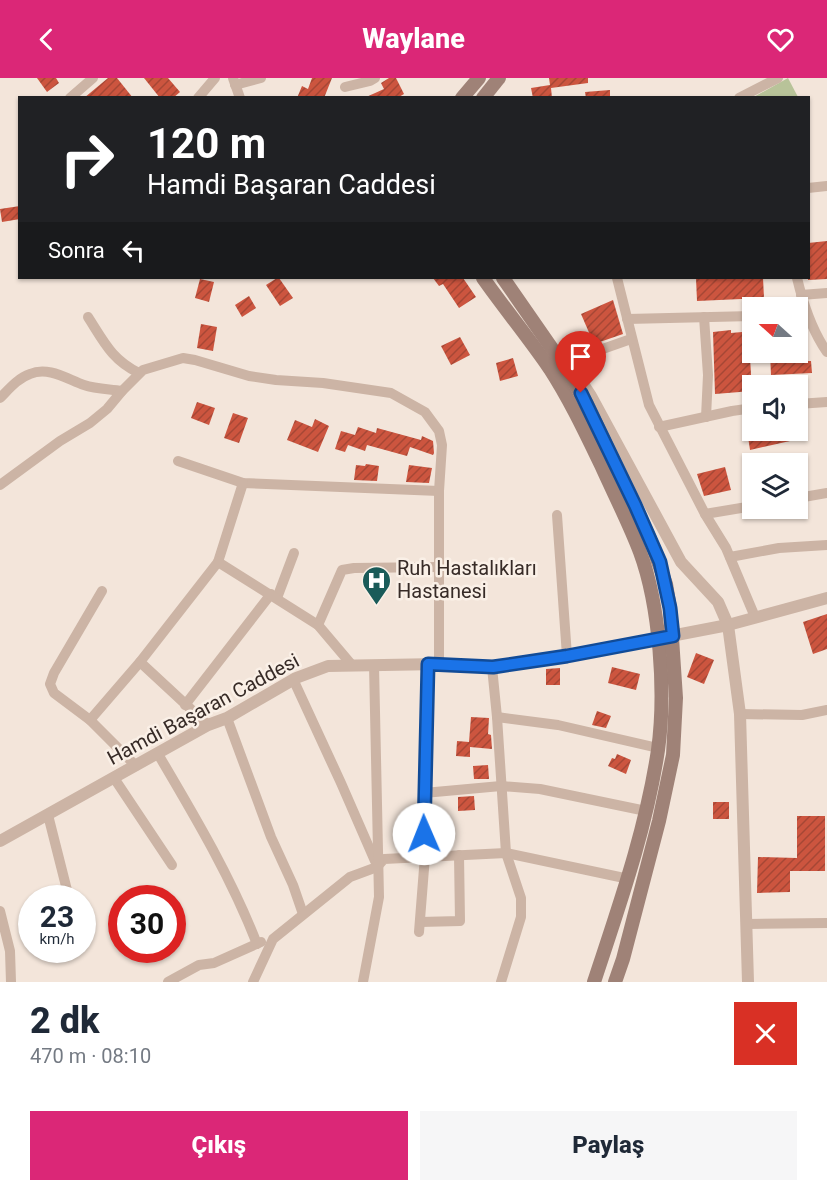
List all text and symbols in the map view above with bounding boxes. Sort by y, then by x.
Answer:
icon: back [30,23,63,56]
text: Waylane [362,23,465,55]
icon: heart [764,23,797,56]
text: 120 m [147,119,266,168]
icon: right [48,120,126,198]
text: Hamdi Başaran Caddesi [147,169,436,201]
icon: left [117,234,150,267]
text: Sonra [48,238,105,263]
north arrow [742,297,808,363]
map controls [742,297,808,519]
pin [555,331,606,393]
icon: arrive [564,340,597,373]
button: sound [742,375,808,441]
button: layers [742,453,808,519]
place label: Ruh Hastalıkları Hastanesi [397,556,537,603]
hospital icon: Ruh Hastalıkları Hastanesi [360,564,392,606]
street label: Hamdi Başaran Caddesi [103,648,303,770]
position arrow [392,802,456,866]
speed limit sign: 30 [108,885,186,963]
text: 23 [40,899,74,934]
text: km/h [39,930,75,948]
text: 2 dk [30,1000,99,1042]
button: close [734,1002,797,1065]
text: 470 m · 08:10 [30,1044,151,1068]
button: Çıkış [30,1111,408,1180]
button: Paylaş [420,1111,797,1180]

